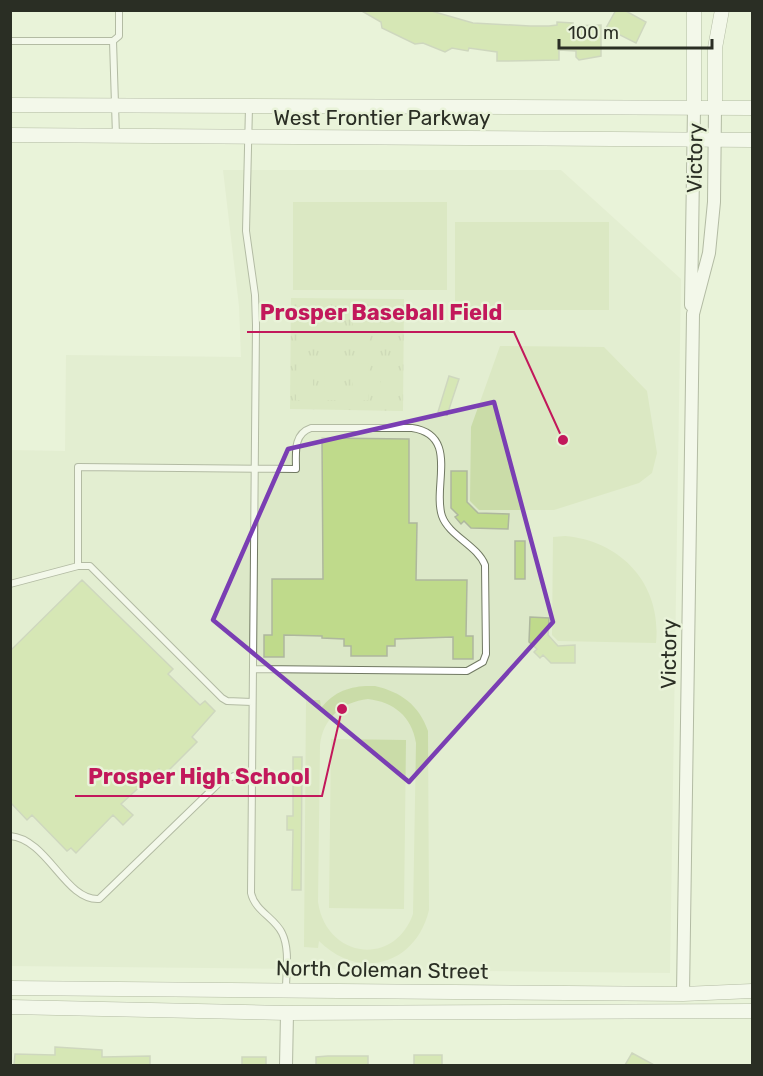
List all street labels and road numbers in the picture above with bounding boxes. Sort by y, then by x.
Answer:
street label: West Frontier Parkway [273,105,491,130]
street label: Victory [681,122,708,193]
street label: Victory [655,618,682,689]
street label: North Coleman Street [276,955,488,984]

